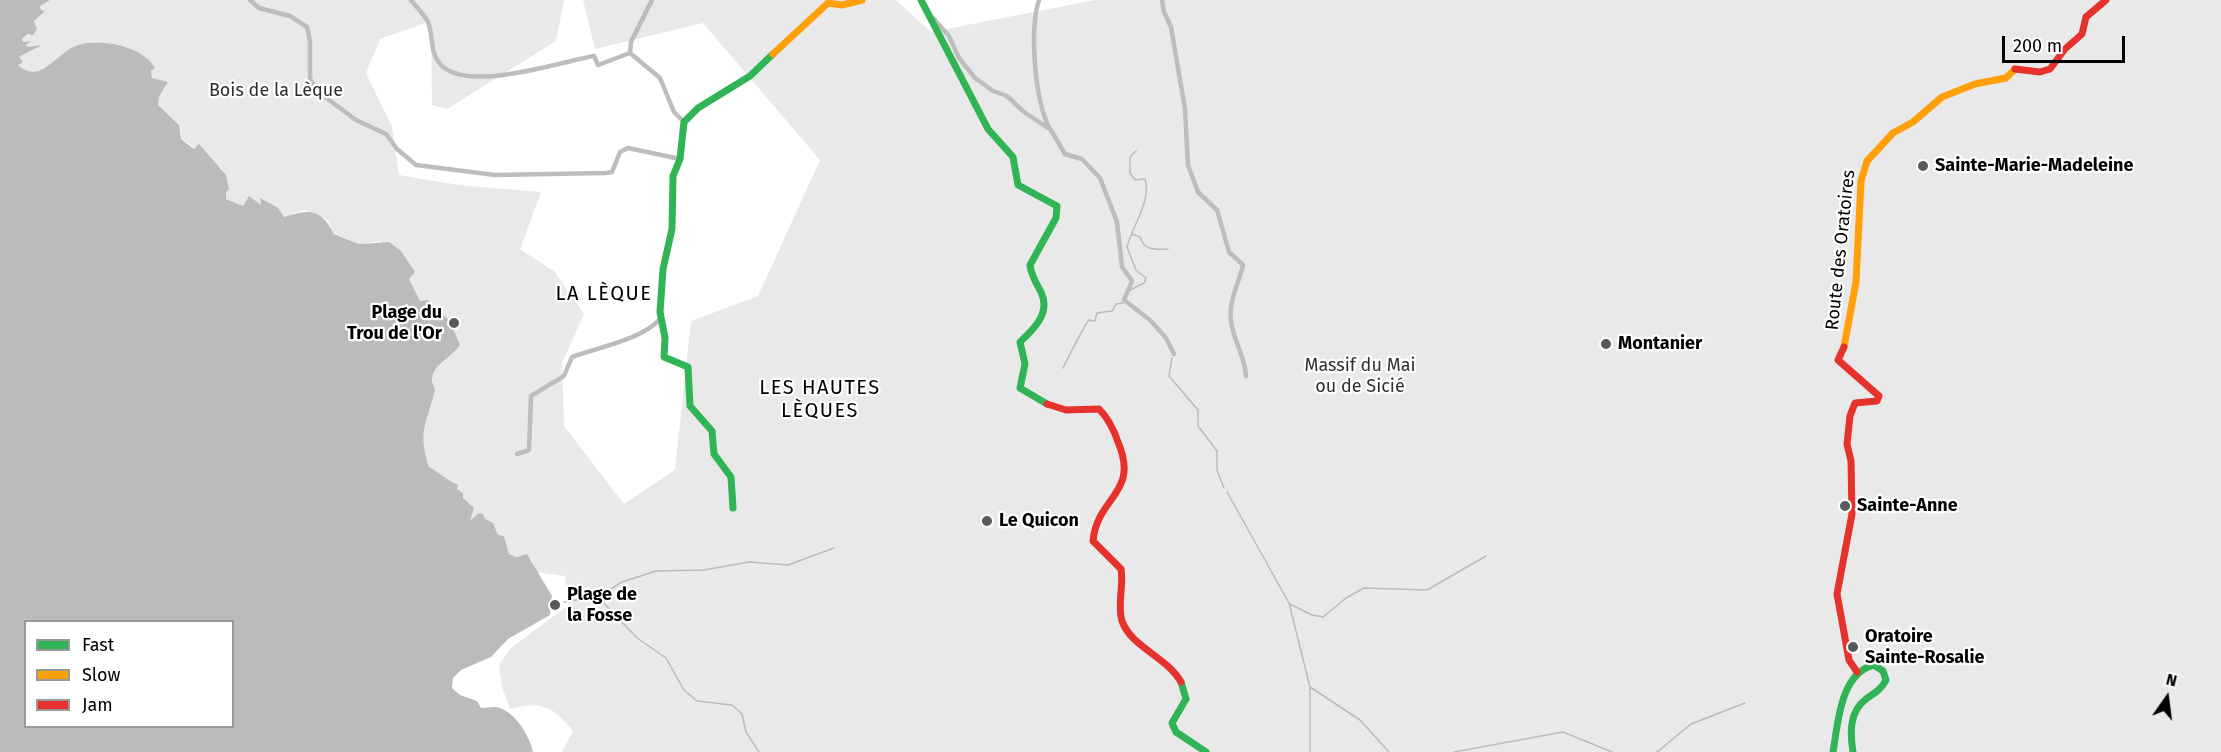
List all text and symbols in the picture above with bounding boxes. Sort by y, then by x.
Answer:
scale bar [2005,24,2128,62]
text: 200 m [2013,35,2062,57]
park label: Bois de la Lèque [209,80,343,102]
place label: Sainte-Marie-Madeleine [1935,155,2133,177]
marker: Sainte-Marie-Madeleine [1916,159,1930,173]
street label: Route des Oratoires [1822,169,1860,331]
district label: LA LÈQUE [556,282,652,306]
place label: Plage du Trou de l'Or [347,302,442,344]
marker: Plage du Trou de l'Or [447,316,461,330]
place label: Montanier [1618,333,1702,355]
marker: Montanier [1599,337,1613,351]
park label: Massif du Mai ou de Sicié [1304,355,1416,398]
district label: LES HAUTES LÈQUES [759,376,881,423]
place label: Sainte-Anne [1857,495,1958,517]
marker: Sainte-Anne [1838,499,1852,513]
place label: Le Quicon [999,510,1079,532]
marker: Le Quicon [980,514,994,528]
place label: Plage de la Fosse [567,584,637,626]
marker: Plage de la Fosse [548,598,562,612]
legend [24,620,234,728]
place label: Oratoire Sainte-Rosalie [1865,626,1984,668]
text: Fast [82,634,114,656]
marker: Oratoire Sainte-Rosalie [1846,640,1860,654]
text: Slow [82,664,120,686]
north arrow [2137,668,2197,728]
text: N [2164,670,2179,691]
text: Jam [82,694,113,716]

